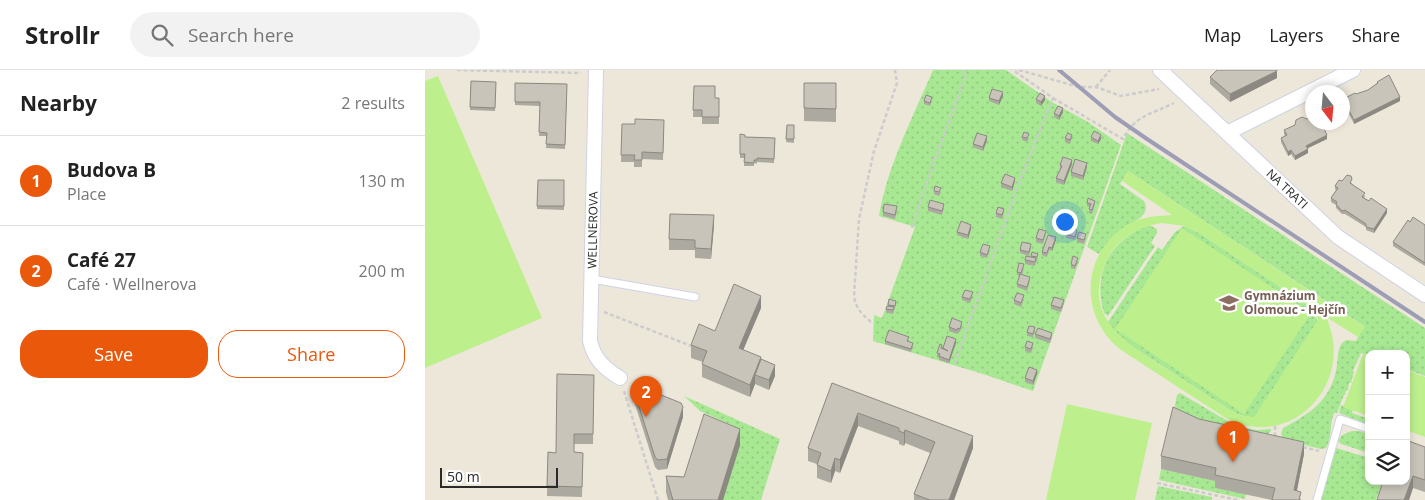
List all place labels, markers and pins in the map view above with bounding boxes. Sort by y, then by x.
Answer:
place label: Gymnázium Olomouc - Hejčín [1244,287,1346,318]
school or university icon: Gymnázium Olomouc - Hejčín [1218,292,1240,314]
pin: 2 [630,376,662,417]
pin: 1 [1217,421,1249,462]

